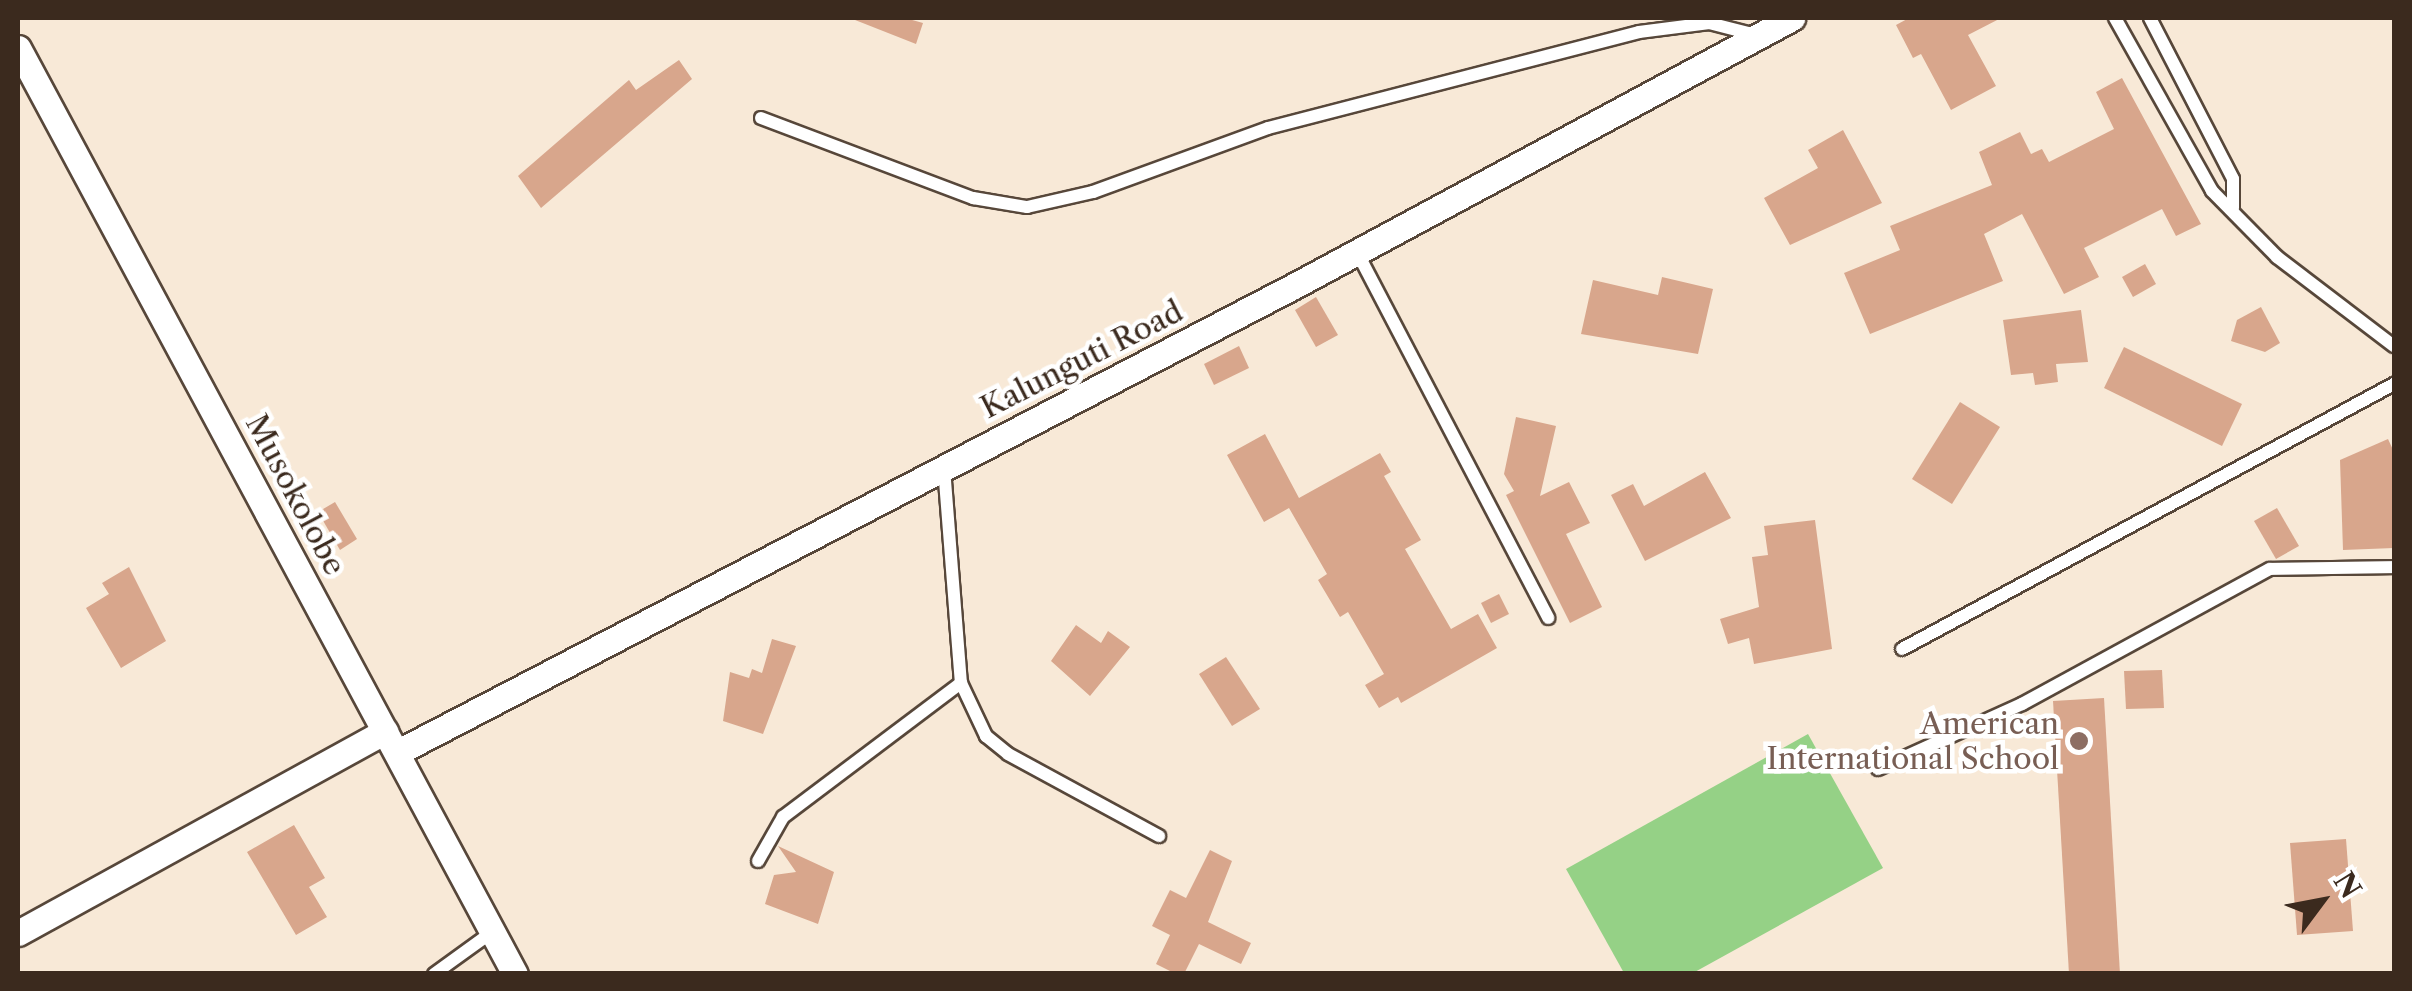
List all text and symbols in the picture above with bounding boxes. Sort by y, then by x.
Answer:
street label: Kalunguti Road [975,294,1189,426]
street label: Musokolobe [238,409,352,581]
place label: American International School [1766,706,2059,776]
marker: American International School [2068,730,2090,752]
north arrow [2272,851,2372,951]
text: N [2327,866,2368,904]

